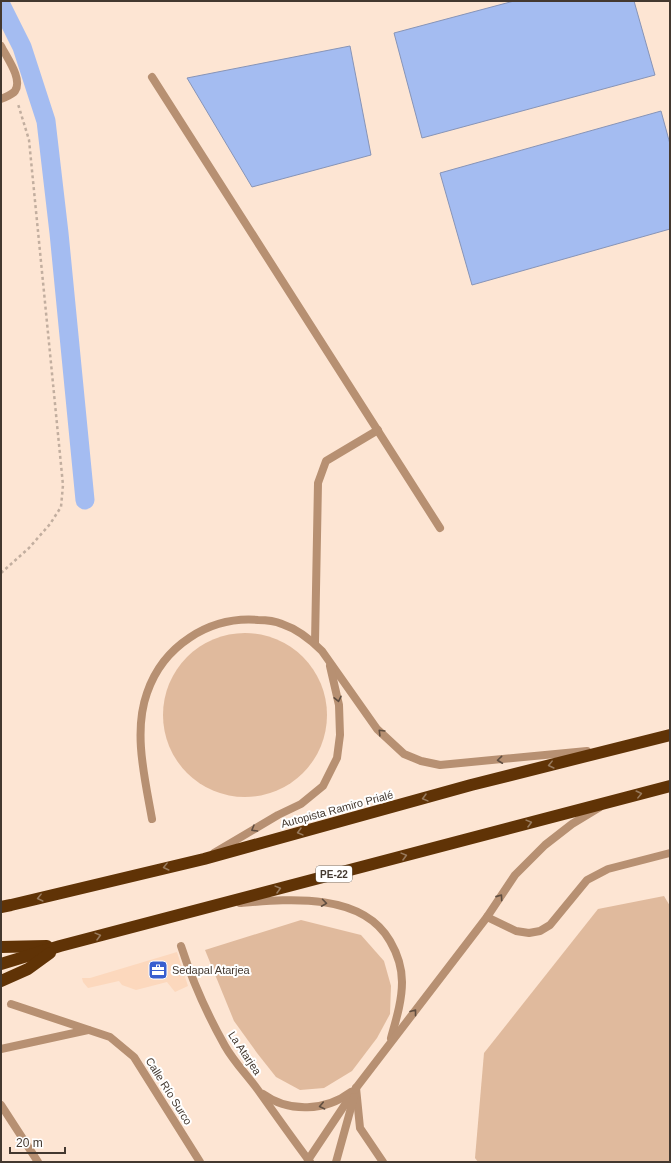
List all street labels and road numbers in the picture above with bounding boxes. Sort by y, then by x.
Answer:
street label: Autopista Ramiro Prialé [280,788,394,830]
road number: PE-22 [316,866,352,882]
street label: La Atarjea [226,1029,264,1078]
street label: Calle Río Surco [143,1055,195,1127]

